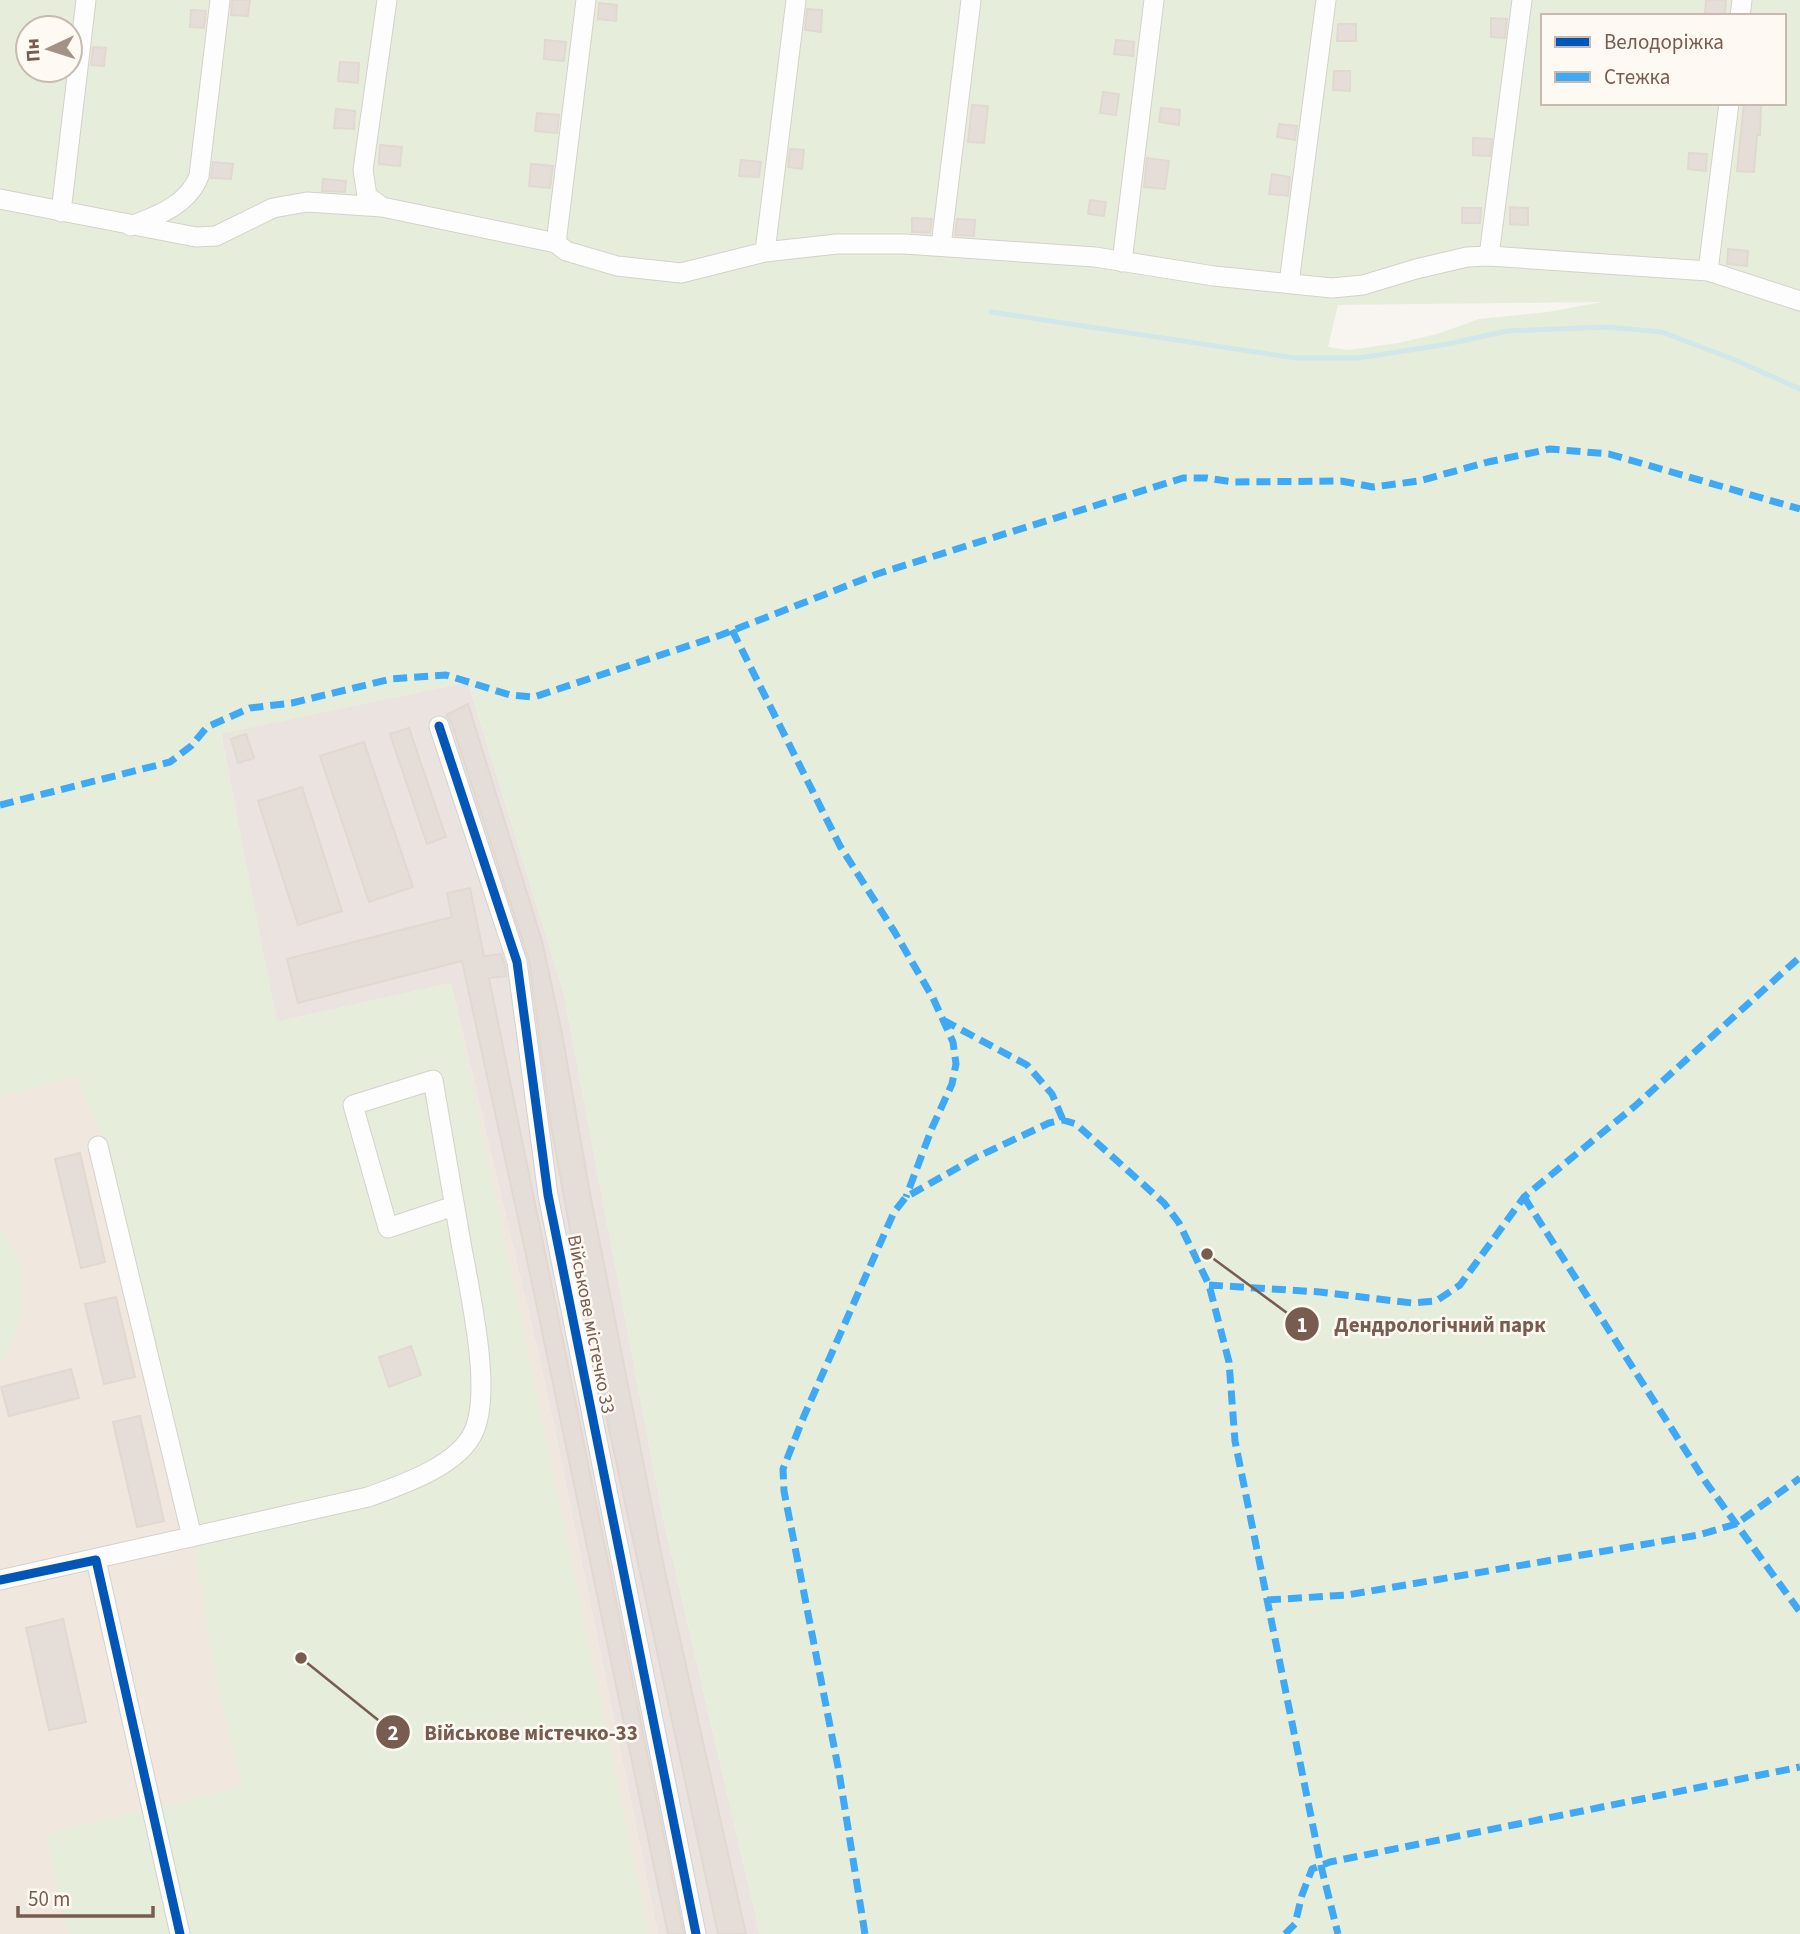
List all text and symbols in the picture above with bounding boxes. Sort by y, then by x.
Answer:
north arrow [14,14,84,84]
legend [1541,14,1786,105]
text: Велодоріжка [1604,27,1724,57]
text: Пн [19,37,48,63]
text: Стежка [1604,62,1670,92]
street label: Військове містечко 33 [560,1233,621,1416]
callout: Дендрологічний парк [1285,1303,1559,1345]
text: 1 [1296,1310,1308,1340]
text: Дендрологічний парк [1334,1310,1546,1340]
callout: Військове містечко-33 [375,1711,652,1753]
text: 2 [387,1718,399,1748]
text: Військове містечко-33 [424,1718,638,1748]
scale bar [18,1874,152,1918]
text: 50 m [28,1884,70,1914]

